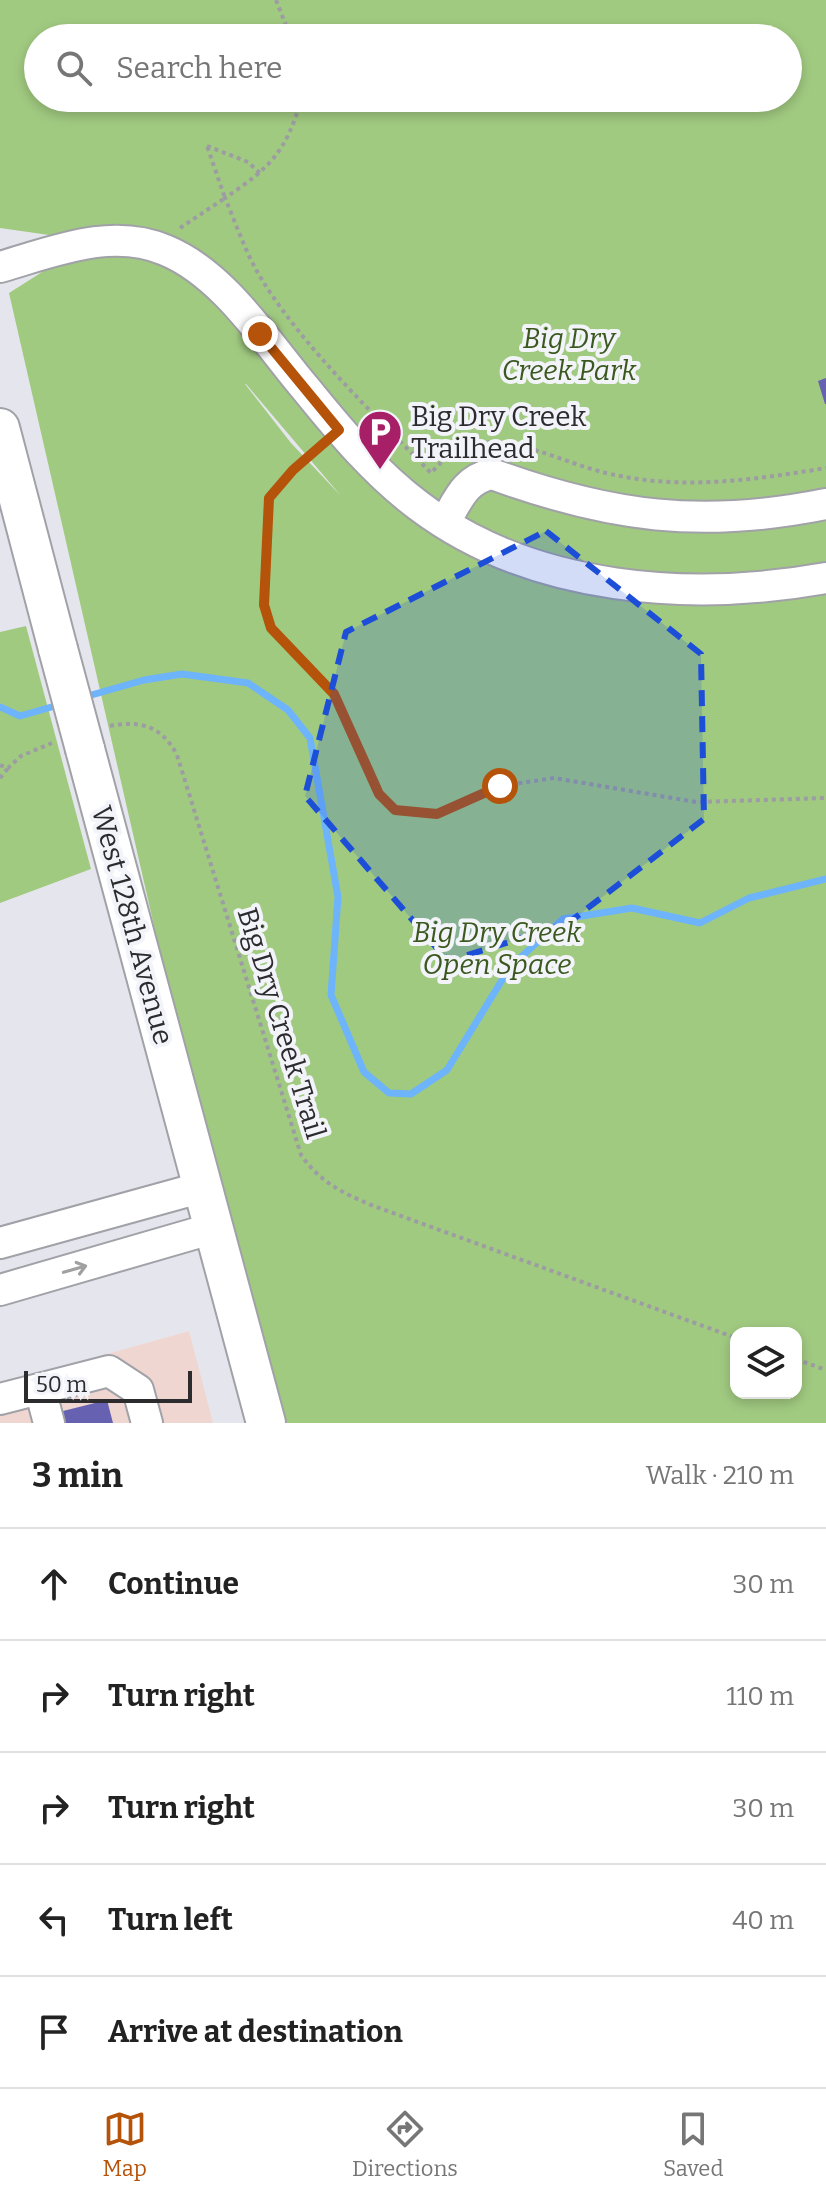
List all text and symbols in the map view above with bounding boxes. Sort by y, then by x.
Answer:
search box [24,24,802,112]
icon: search [52,46,96,90]
text: Search here [116,50,283,86]
route end [242,316,278,352]
park label: Big Dry Creek Park [502,322,637,387]
place label: Big Dry Creek Trailhead [411,400,586,465]
parking icon: Big Dry Creek Trailhead [356,408,404,471]
route start [482,768,518,804]
street label: West 128th Avenue [85,802,180,1048]
street label: Big Dry Creek Trail [231,904,332,1143]
park label: Big Dry Creek Open Space [413,916,582,981]
one-way arrow [61,1260,87,1275]
map controls [730,1327,802,1399]
button: layers [730,1327,802,1399]
scale bar [24,1367,192,1403]
text: 50 m [36,1371,87,1398]
text: 3 min [32,1455,123,1496]
text: Walk · 210 m [646,1460,794,1491]
icon: ahead [32,1562,76,1606]
text: Continue [108,1566,239,1602]
text: 30 m [733,1569,794,1600]
icon: right [32,1674,76,1718]
text: Turn right [108,1678,255,1714]
text: 110 m [726,1681,794,1712]
icon: right [32,1786,76,1830]
text: Turn right [108,1790,255,1826]
text: 30 m [733,1793,794,1824]
icon: left [32,1898,76,1942]
text: Turn left [108,1902,233,1938]
text: 40 m [732,1905,794,1936]
icon: arrive [32,2010,76,2054]
text: Arrive at destination [108,2014,403,2050]
tab: Map [103,2107,147,2182]
tab: Directions [352,2107,458,2182]
tab: Saved [663,2107,723,2182]

